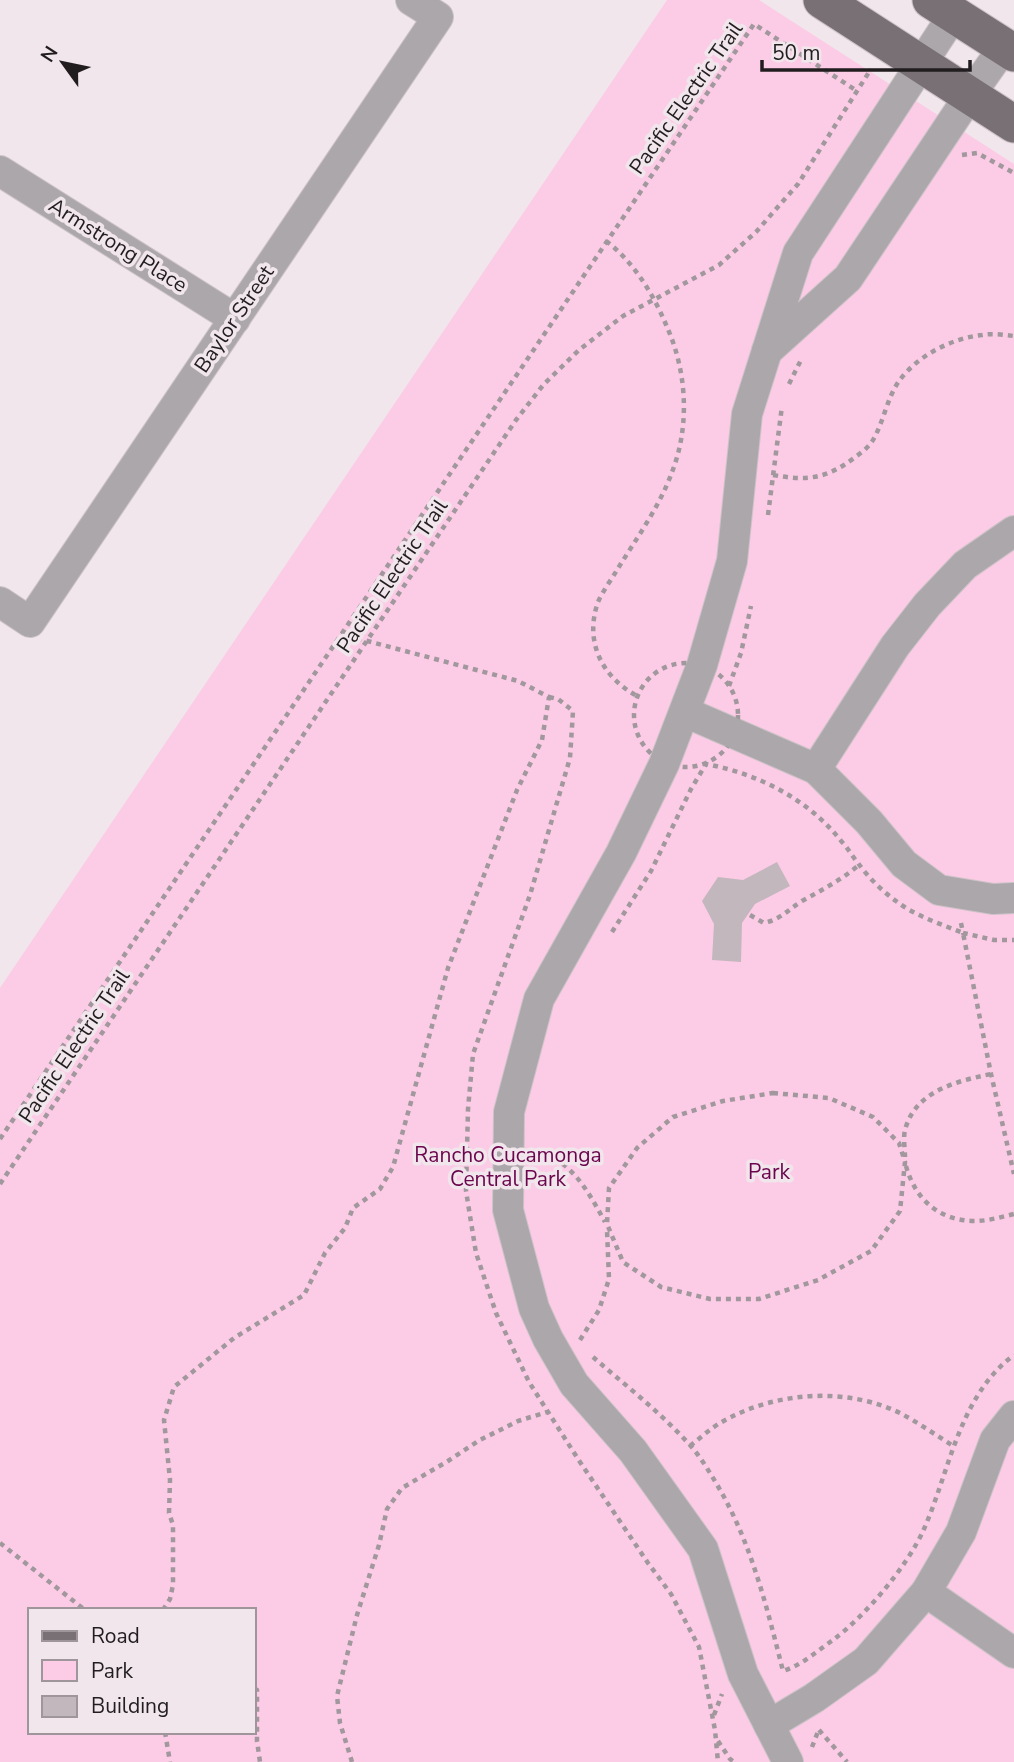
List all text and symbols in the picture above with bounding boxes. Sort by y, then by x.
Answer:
street label: Pacific Electric Trail [623,16,750,180]
north arrow [28,28,98,98]
scale bar [762,28,970,72]
text: 50 m [772,39,821,67]
text: N [35,41,64,67]
street label: Armstrong Place [44,191,192,299]
street label: Baylor Street [188,259,281,378]
street label: Pacific Electric Trail [330,493,454,659]
street label: Pacific Electric Trail [12,963,136,1129]
park label: Rancho Cucamonga Central Park [414,1141,602,1193]
park label: Park [748,1158,790,1186]
legend [28,1608,256,1734]
text: Road [91,1622,140,1650]
text: Park [91,1657,133,1685]
text: Building [91,1692,169,1720]

